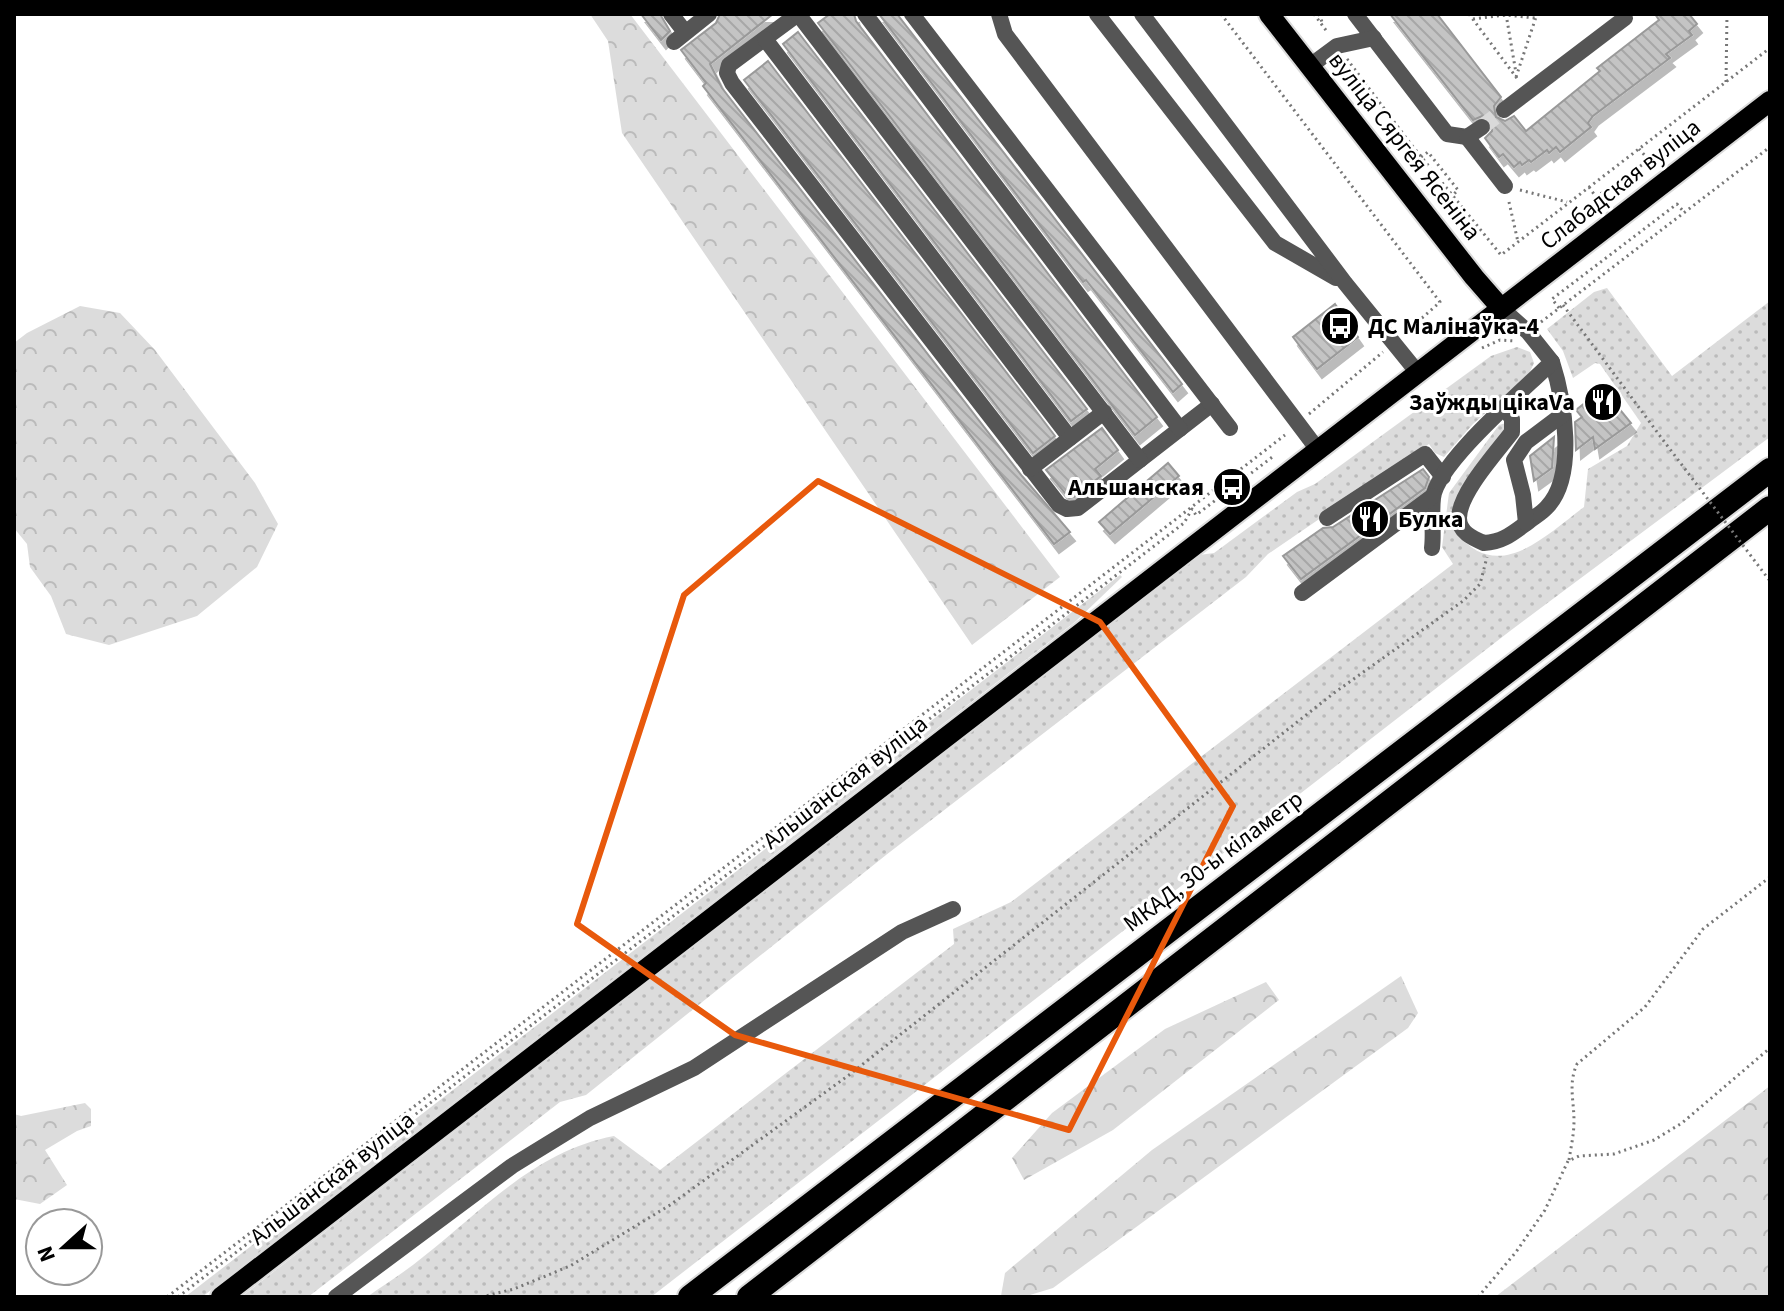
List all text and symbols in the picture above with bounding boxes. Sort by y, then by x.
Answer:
street label: вуліца Сяргея Ясеніна [1320,45,1489,248]
street label: Слабадская вуліца [1533,110,1708,258]
bus stop icon: ДС Малінаўка-4 [1319,305,1361,347]
place label: ДС Малінаўка-4 [1368,309,1540,344]
restaurant icon: Заўжды цікаVа [1582,381,1624,423]
place label: Заўжды цікаVа [1409,385,1575,420]
bus stop icon: Альшанская [1211,466,1253,508]
place label: Альшанская [1067,470,1204,505]
restaurant icon: Булка [1349,498,1391,540]
place label: Булка [1398,502,1463,537]
street label: Альшанская вуліца [755,707,935,858]
street label: МКАД, 30-ы кіламетр [1116,782,1311,941]
street label: Альшанская вуліца [242,1103,422,1254]
north arrow [24,1207,104,1287]
text: N [29,1241,64,1266]

